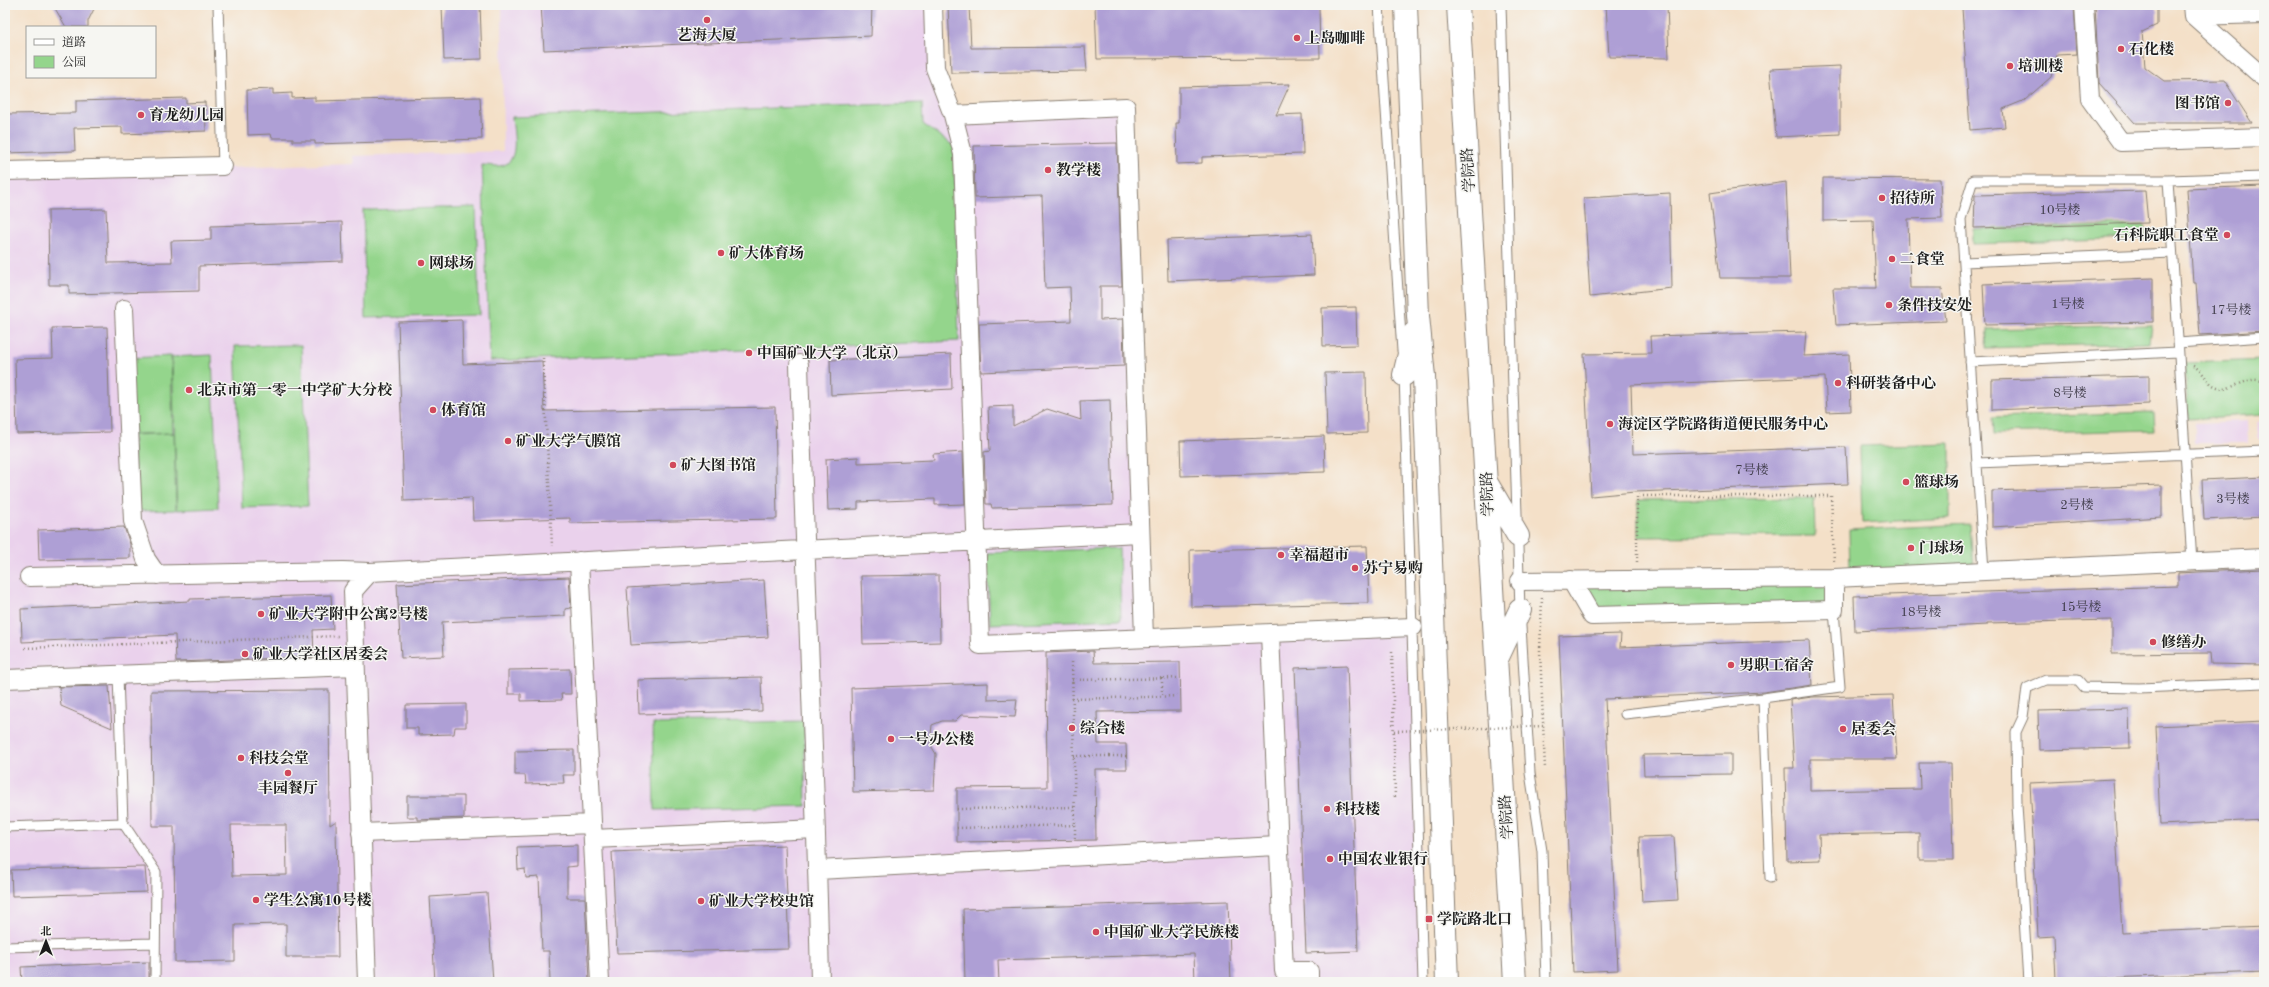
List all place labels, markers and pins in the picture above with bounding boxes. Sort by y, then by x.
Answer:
marker: 艺海大厦 [702,15,712,25]
place label: 艺海大厦 [677,27,737,44]
place label: 上岛咖啡 [1305,30,1365,47]
marker: 上岛咖啡 [1292,33,1302,43]
place label: 石化楼 [2129,41,2174,58]
marker: 石化楼 [2116,44,2126,54]
place label: 培训楼 [2018,58,2063,75]
marker: 培训楼 [2005,61,2015,71]
place label: 图书馆 [2175,95,2220,112]
marker: 图书馆 [2223,98,2233,108]
place label: 育龙幼儿园 [149,106,224,124]
marker: 育龙幼儿园 [136,110,146,120]
place label: 教学楼 [1056,162,1101,179]
marker: 教学楼 [1043,165,1053,175]
place label: 招待所 [1890,190,1935,207]
marker: 招待所 [1877,193,1887,203]
place label: 石科院职工食堂 [2114,227,2219,244]
marker: 石科院职工食堂 [2222,230,2232,240]
place label: 矿大体育场 [729,244,804,262]
marker: 矿大体育场 [716,248,726,258]
place label: 二食堂 [1900,251,1945,268]
marker: 二食堂 [1887,254,1897,264]
place label: 网球场 [429,255,474,272]
marker: 网球场 [416,258,426,268]
place label: 条件技安处 [1897,296,1972,314]
marker: 条件技安处 [1884,300,1894,310]
place label: 中国矿业大学（北京） [757,344,907,362]
marker: 中国矿业大学（北京） [744,348,754,358]
place label: 科研装备中心 [1846,375,1936,392]
marker: 科研装备中心 [1833,378,1843,388]
place label: 北京市第一零一中学矿大分校 [197,381,393,399]
marker: 北京市第一零一中学矿大分校 [184,385,194,395]
place label: 体育馆 [441,401,486,419]
marker: 体育馆 [428,405,438,415]
place label: 海淀区学院路街道便民服务中心 [1618,416,1828,433]
marker: 海淀区学院路街道便民服务中心 [1605,419,1615,429]
place label: 矿业大学气膜馆 [516,433,621,450]
marker: 矿业大学气膜馆 [503,436,513,446]
place label: 矿大图书馆 [681,457,756,474]
marker: 矿大图书馆 [668,460,678,470]
place label: 篮球场 [1914,474,1959,491]
marker: 篮球场 [1901,477,1911,487]
place label: 门球场 [1919,540,1964,557]
marker: 门球场 [1906,543,1916,553]
place label: 幸福超市 [1289,546,1349,564]
marker: 幸福超市 [1276,550,1286,560]
place label: 苏宁易购 [1363,559,1423,577]
marker: 苏宁易购 [1350,563,1360,573]
place label: 矿业大学附中公寓2号楼 [269,605,428,623]
marker: 矿业大学附中公寓2号楼 [256,609,266,619]
place label: 修缮办 [2161,634,2206,651]
marker: 修缮办 [2148,637,2158,647]
place label: 矿业大学社区居委会 [253,646,388,663]
marker: 矿业大学社区居委会 [240,649,250,659]
place label: 男职工宿舍 [1739,656,1814,674]
marker: 男职工宿舍 [1726,660,1736,670]
place label: 综合楼 [1080,720,1125,737]
place label: 居委会 [1851,721,1896,738]
marker: 综合楼 [1067,723,1077,733]
marker: 居委会 [1838,724,1848,734]
place label: 一号办公楼 [899,731,974,748]
marker: 一号办公楼 [886,734,896,744]
place label: 科技会堂 [249,750,309,767]
marker: 科技会堂 [236,753,246,763]
marker: 丰园餐厅 [283,768,293,778]
place label: 丰园餐厅 [258,780,318,797]
place label: 科技楼 [1335,801,1380,818]
marker: 科技楼 [1322,804,1332,814]
place label: 中国农业银行 [1338,851,1428,868]
marker: 中国农业银行 [1325,854,1335,864]
place label: 学生公寓10号楼 [264,891,371,909]
place label: 矿业大学校史馆 [709,893,814,910]
marker: 学生公寓10号楼 [251,895,261,905]
marker: 矿业大学校史馆 [696,896,706,906]
place label: 学院路北口 [1437,911,1512,928]
marker: 学院路北口 [1424,914,1434,924]
place label: 中国矿业大学民族楼 [1104,924,1239,941]
marker: 中国矿业大学民族楼 [1091,927,1101,937]

